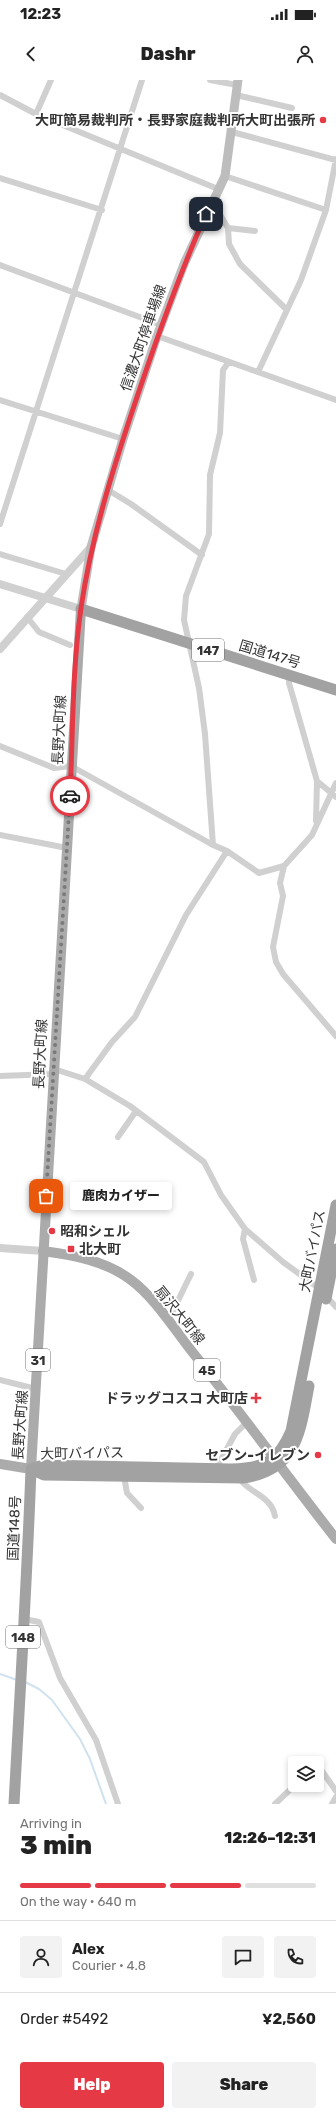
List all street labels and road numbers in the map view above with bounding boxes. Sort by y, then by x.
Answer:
street label: 信濃大町停車場線 [117,282,170,394]
street label: 国道147号 [237,637,303,672]
road number: 147 [192,639,224,661]
street label: 長野大町線 [49,695,70,765]
street label: 長野大町線 [30,1019,51,1089]
street label: 大町バイパス [296,1208,329,1294]
street label: 扇沢大町線 [151,1283,208,1348]
road number: 31 [26,1349,50,1371]
road number: 45 [194,1359,220,1381]
street label: 長野大町線 [10,1390,31,1461]
street label: 大町バイパス [40,1444,124,1463]
street label: 国道148号 [5,1495,24,1561]
road number: 148 [6,1626,40,1648]

